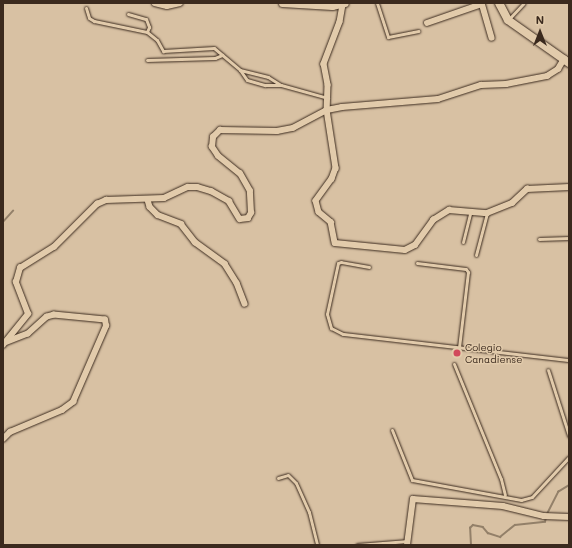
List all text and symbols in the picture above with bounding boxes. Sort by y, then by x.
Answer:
north arrow [520,12,560,52]
text: N [536,12,544,27]
place label: Colegio Canadiense [465,341,522,364]
marker: Colegio Canadiense [452,348,462,358]

